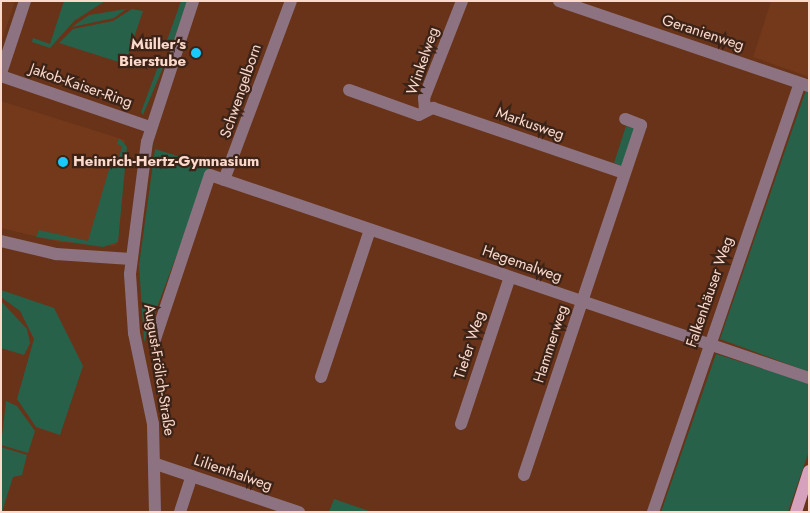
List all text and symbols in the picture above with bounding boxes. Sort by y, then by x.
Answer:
street label: Geranienweg [660,11,746,55]
street label: Winkelweg [403,25,443,97]
place label: Müller‘s Bierstube [119,35,186,70]
street label: Schwengelborn [216,42,266,140]
marker: Müller‘s Bierstube [190,47,202,59]
street label: Jakob-Kaiser-Ring [27,60,135,112]
street label: Markusweg [493,104,567,144]
place label: Heinrich-Hertz-Gymnasium [73,153,259,171]
marker: Heinrich-Hertz-Gymnasium [57,156,69,168]
street label: Falkenhäuser Weg [683,234,737,350]
street label: Hegemalweg [480,242,564,286]
street label: August-Frölich-Straße [140,303,178,437]
street label: Hammerweg [530,303,572,385]
street label: Tiefer Weg [451,309,489,381]
street label: Lilienthalweg [191,451,275,495]

